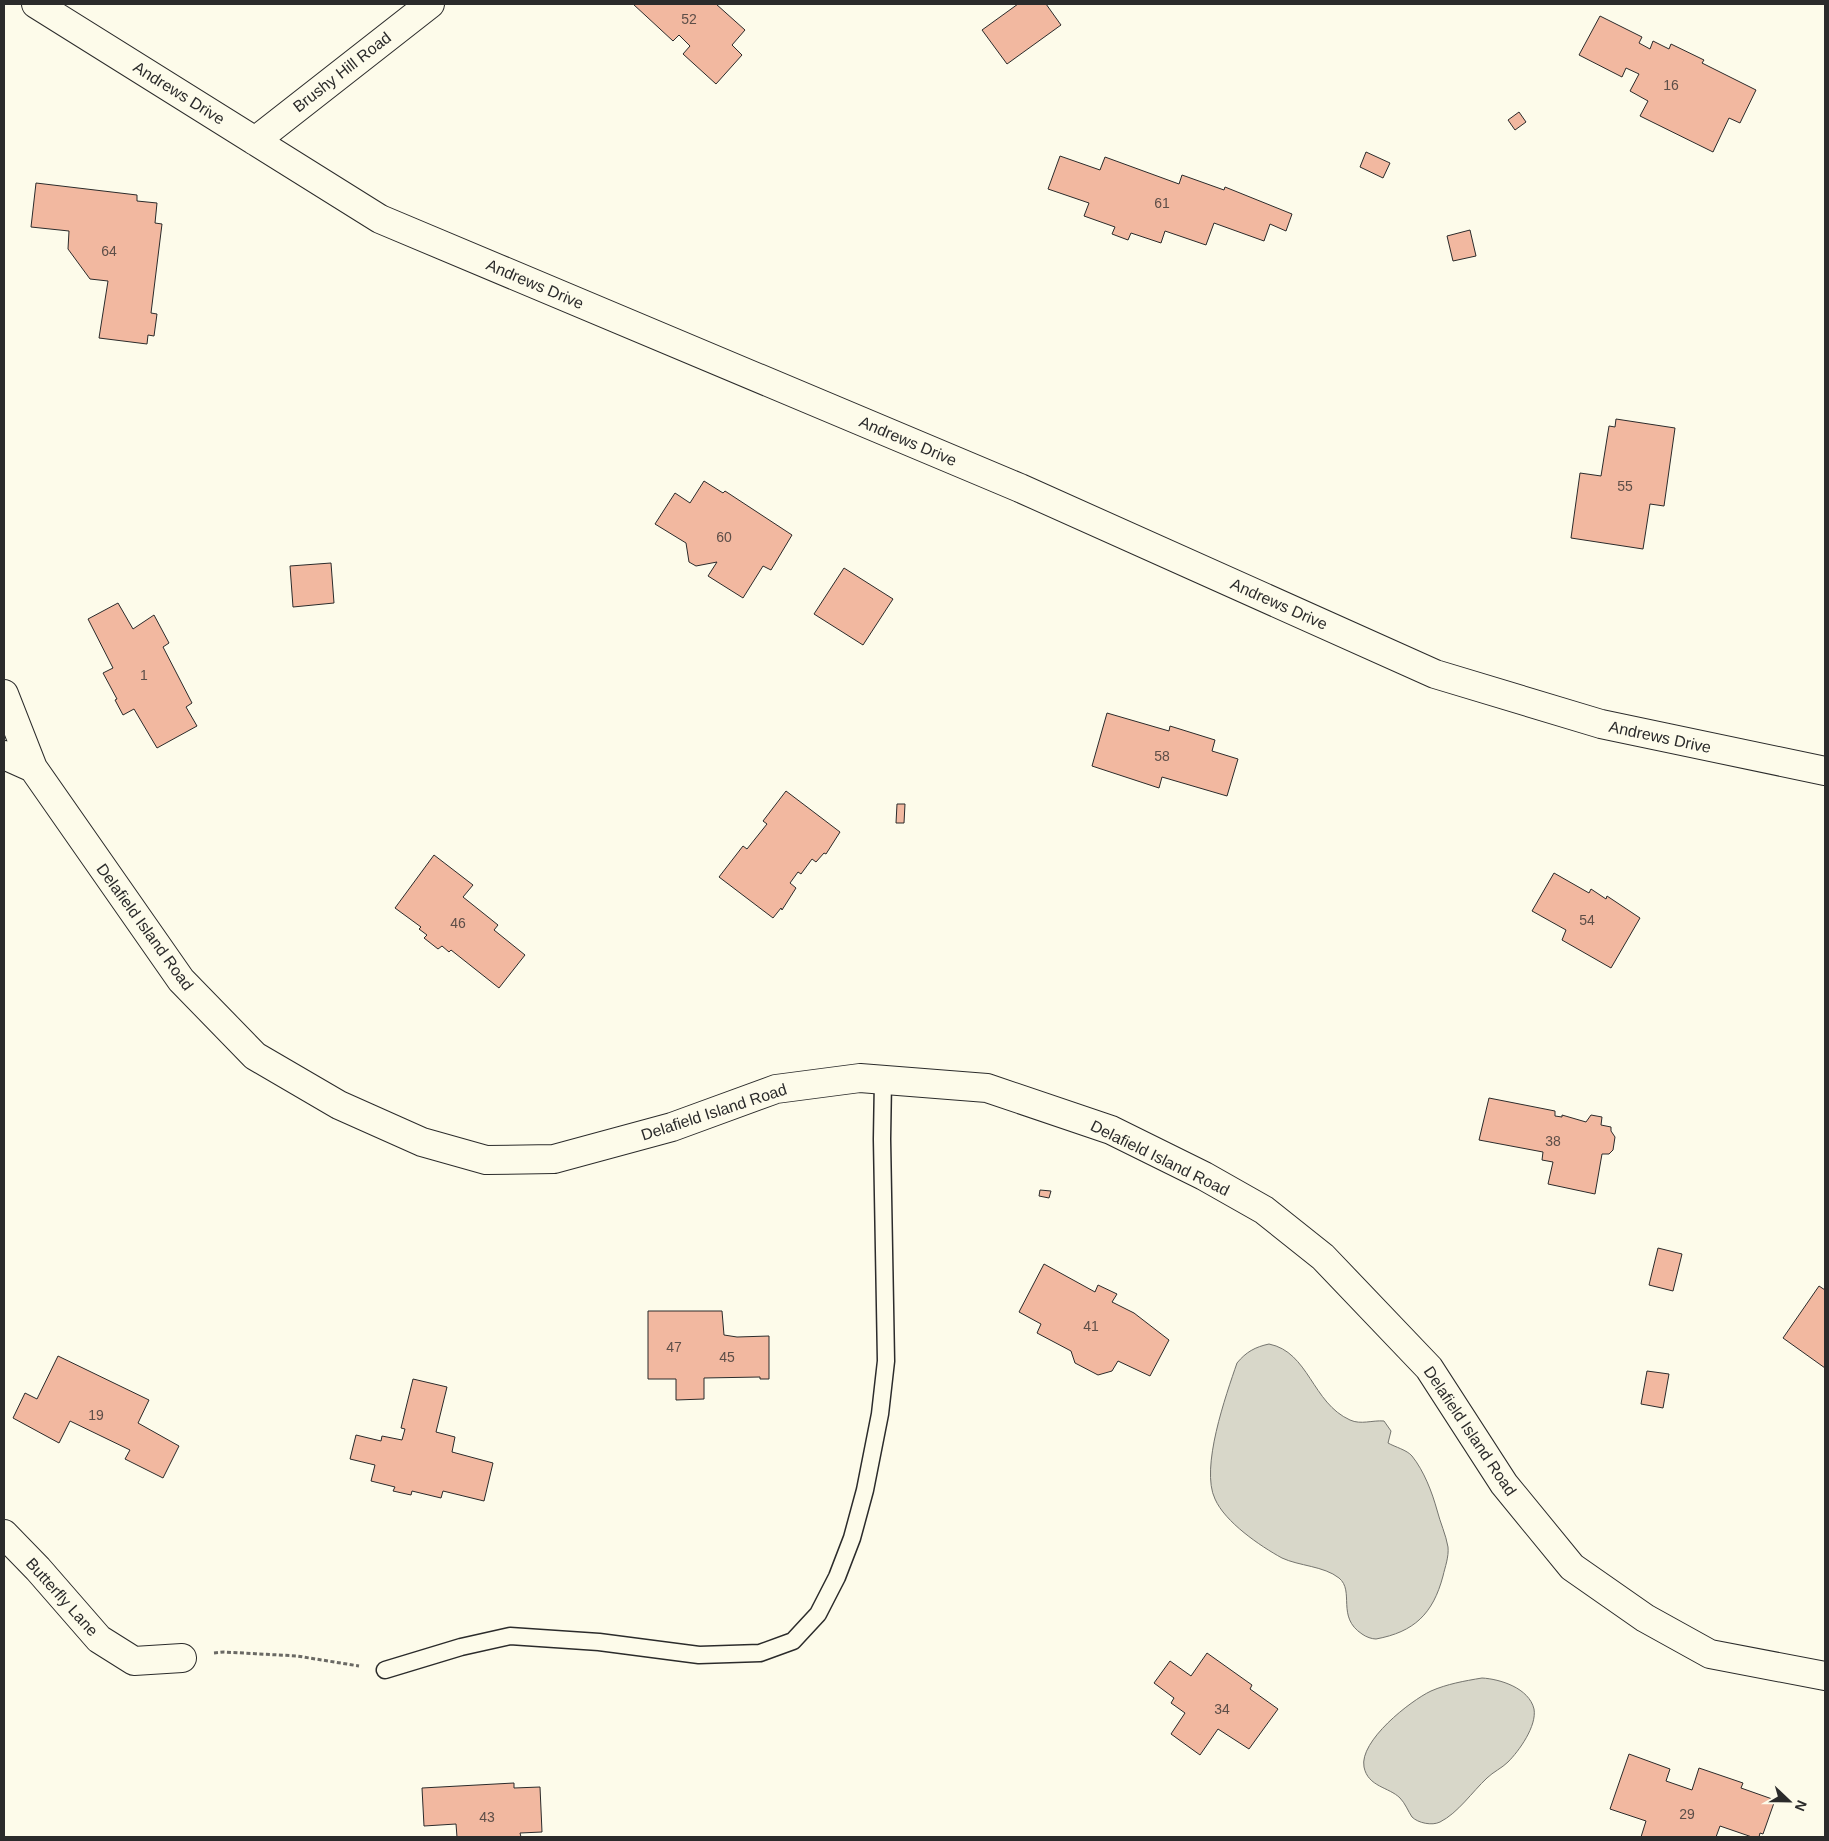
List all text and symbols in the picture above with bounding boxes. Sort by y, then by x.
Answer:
house number: 52 [681,11,697,27]
street label: Brushy Hill Road [290,29,394,115]
street label: Andrews Drive [130,58,228,128]
house number: 16 [1663,77,1679,93]
house number: 61 [1154,195,1170,211]
house number: 64 [101,243,117,259]
street label: Andrews Drive [484,256,586,312]
street label: Andrews Drive [857,413,959,469]
house number: 55 [1617,478,1633,494]
house number: 60 [716,529,732,545]
street label: Andrews Drive [1228,575,1330,633]
house number: 1 [140,667,148,683]
street label: Andrews Drive [1607,718,1713,756]
house number: 58 [1154,748,1170,764]
street label: Delafield Island Road [93,860,197,994]
house number: 54 [1579,912,1595,928]
house number: 46 [450,915,466,931]
street label: Delafield Island Road [639,1080,789,1144]
street label: Delafield Island Road [1088,1117,1232,1199]
house number: 38 [1545,1133,1561,1149]
house number: 41 [1083,1318,1099,1334]
house number: 47 [666,1339,682,1355]
house number: 45 [719,1349,735,1365]
street label: Delafield Island Road [1420,1363,1520,1499]
house number: 19 [88,1407,104,1423]
street label: Butterfly Lane [23,1555,101,1639]
house number: 34 [1214,1701,1230,1717]
north arrow [1764,1776,1814,1826]
text: N [1792,1798,1810,1814]
house number: 29 [1679,1806,1695,1822]
house number: 43 [479,1809,495,1825]

